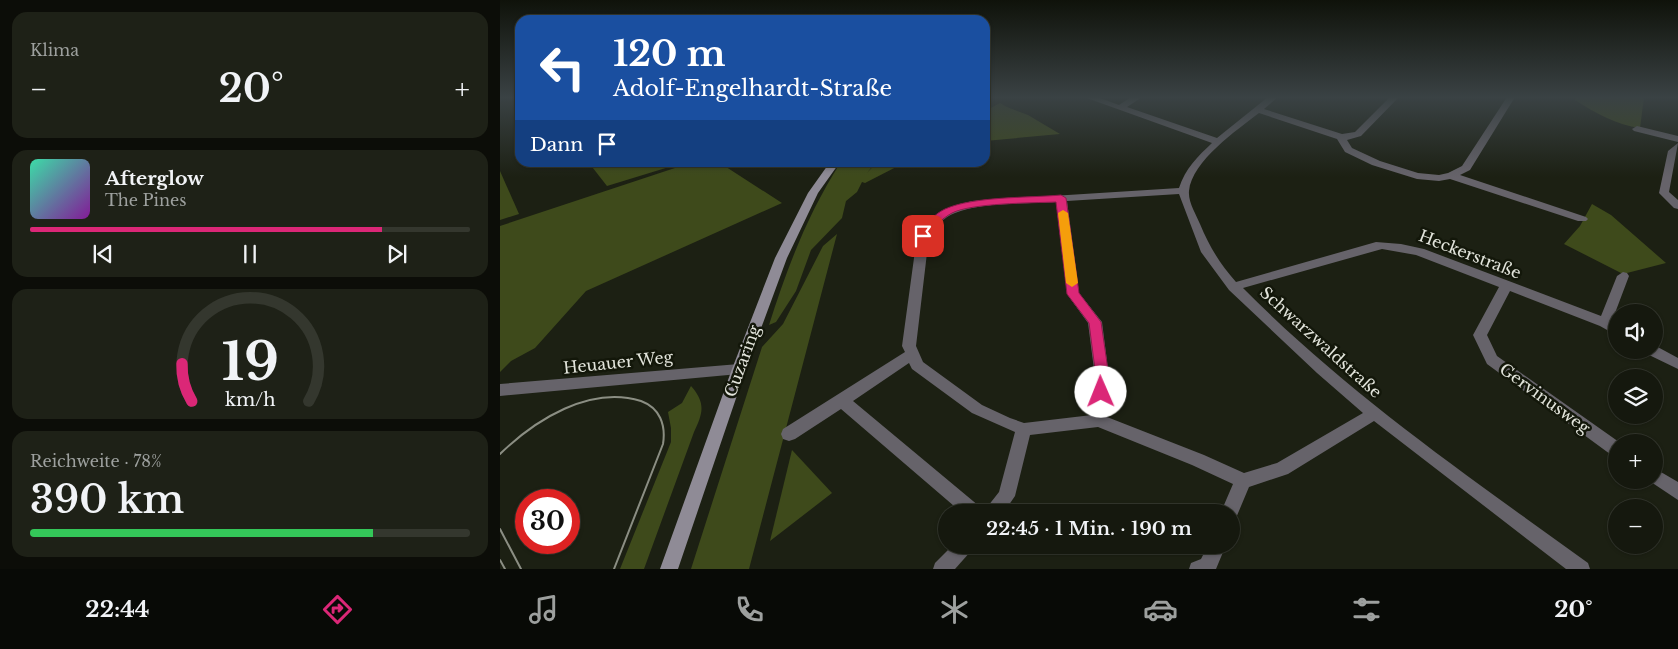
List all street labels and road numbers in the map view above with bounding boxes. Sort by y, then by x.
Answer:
street label: Heckerstraße [1416,225,1524,283]
street label: Schwarzwaldstraße [1256,282,1386,402]
street label: Cuzaring [720,322,764,400]
street label: Heuauer Weg [562,346,674,378]
street label: Gervinusweg [1496,358,1594,438]

